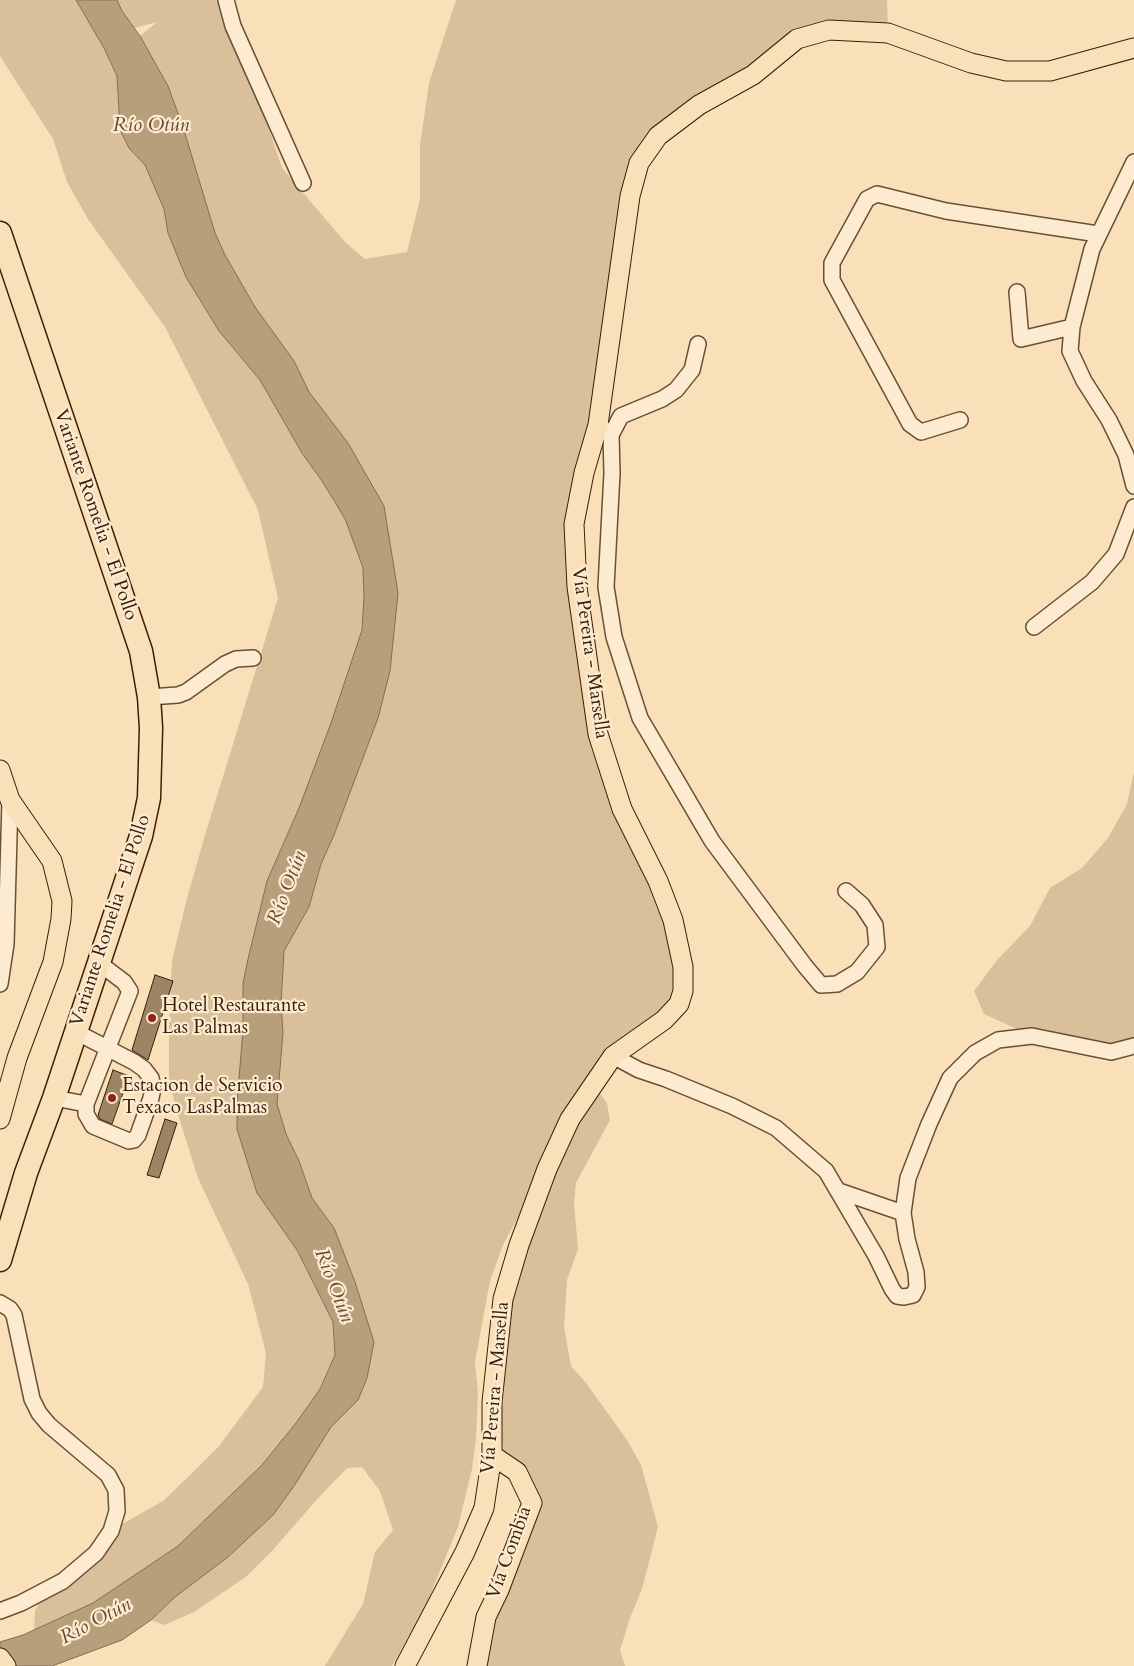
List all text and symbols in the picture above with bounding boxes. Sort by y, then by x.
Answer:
water label: Río Otún [113,114,189,138]
street label: Variante Romelia - El Pollo [48,407,142,623]
street label: Vía Pereira - Marsella [566,566,612,740]
street label: Variante Romelia - El Pollo [66,812,156,1030]
water label: Río Otún [263,848,313,928]
place label: Hotel Restaurante Las Palmas [162,996,306,1040]
marker: Hotel Restaurante Las Palmas [146,1012,158,1024]
place label: Estacion de Servicio Texaco LasPalmas [122,1076,283,1120]
marker: Estacion de Servicio Texaco LasPalmas [106,1092,118,1104]
water label: Río Otún [308,1246,358,1326]
street label: Vía Pereira - Marsella [477,1301,515,1475]
street label: Vía Combia [483,1503,537,1603]
water label: Río Otún [57,1593,135,1651]

